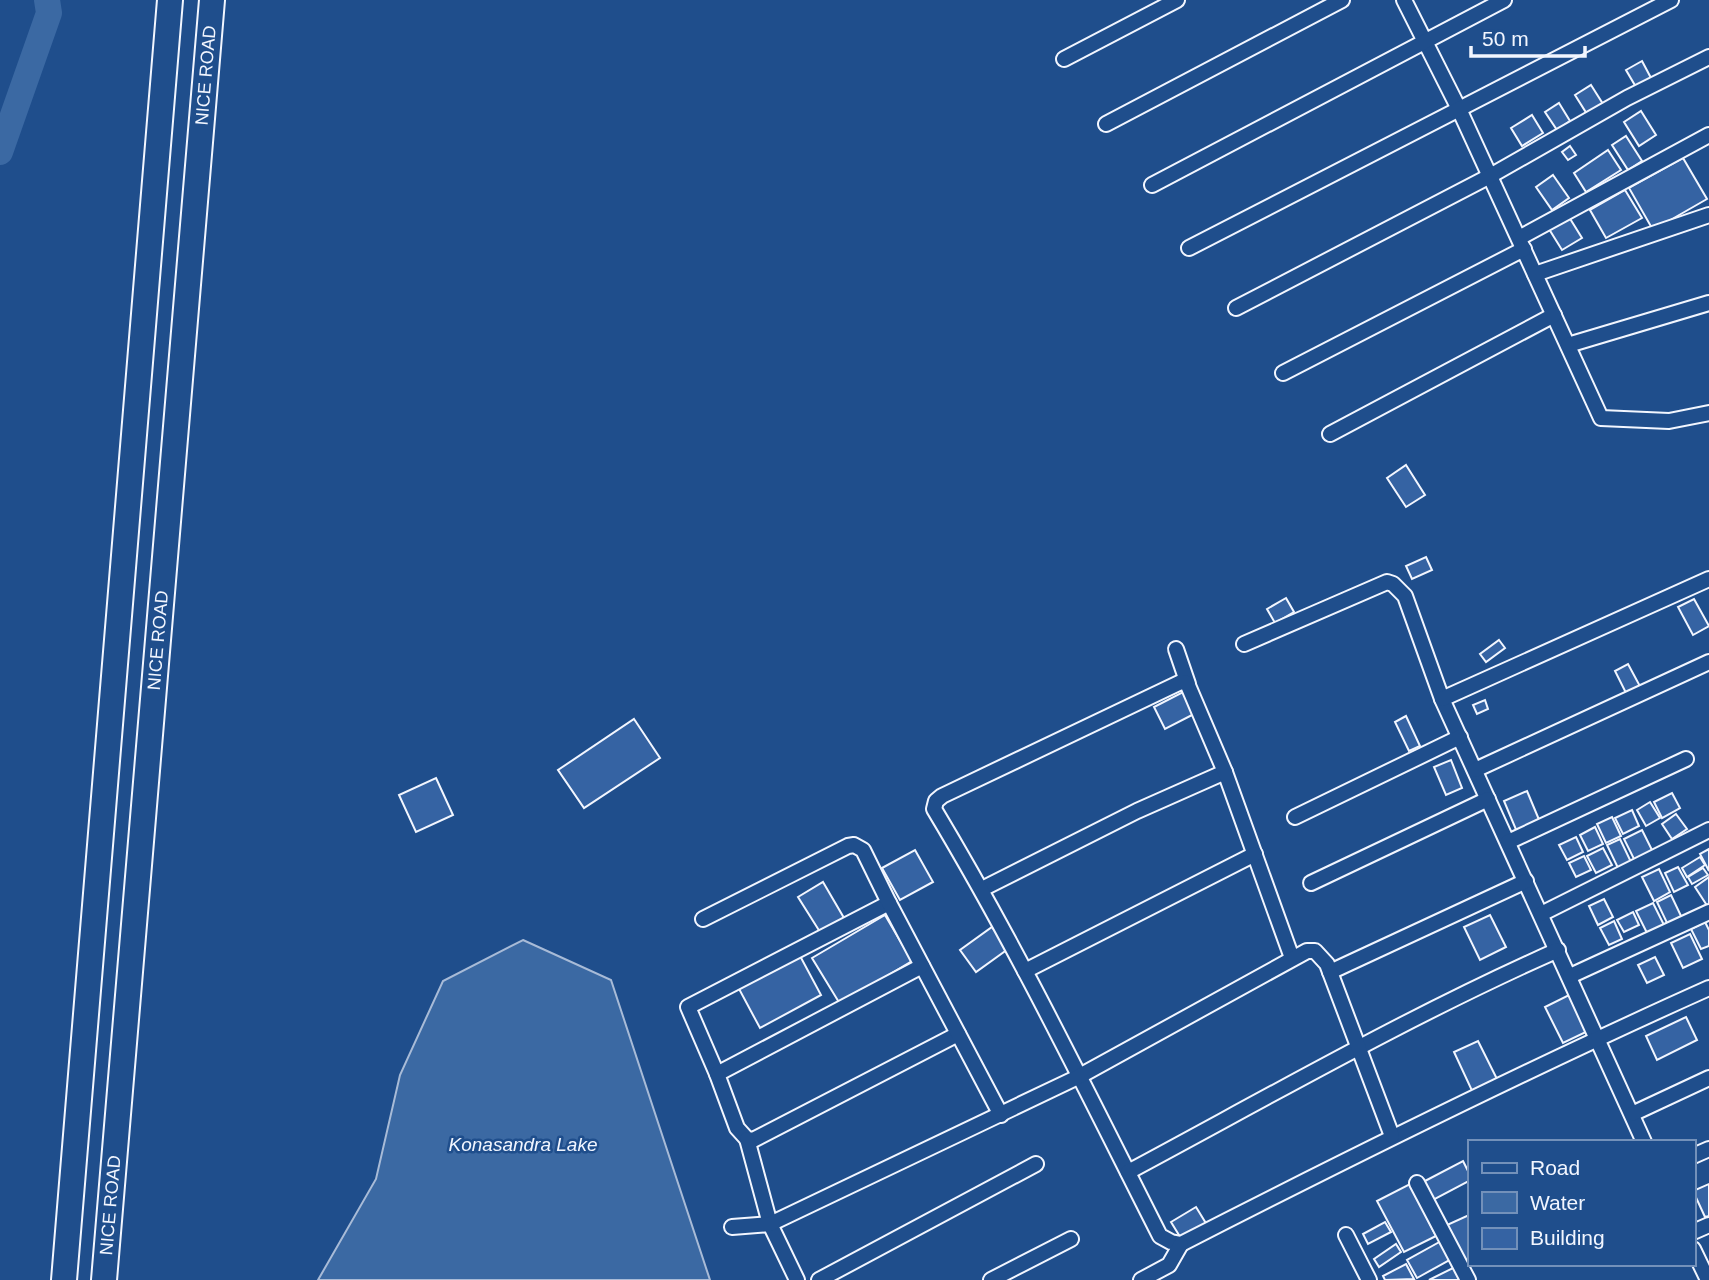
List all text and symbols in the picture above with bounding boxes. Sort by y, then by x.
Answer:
scale bar [1471,14,1585,58]
street label: NICE ROAD [191,25,220,126]
text: 50 m [1482,27,1529,50]
street label: NICE ROAD [144,590,172,691]
water label: Konasandra Lake [449,1134,597,1155]
legend [1468,1140,1695,1266]
street label: NICE ROAD [96,1155,124,1256]
text: Road [1530,1156,1580,1179]
text: Water [1530,1191,1585,1214]
text: Building [1530,1226,1605,1249]

